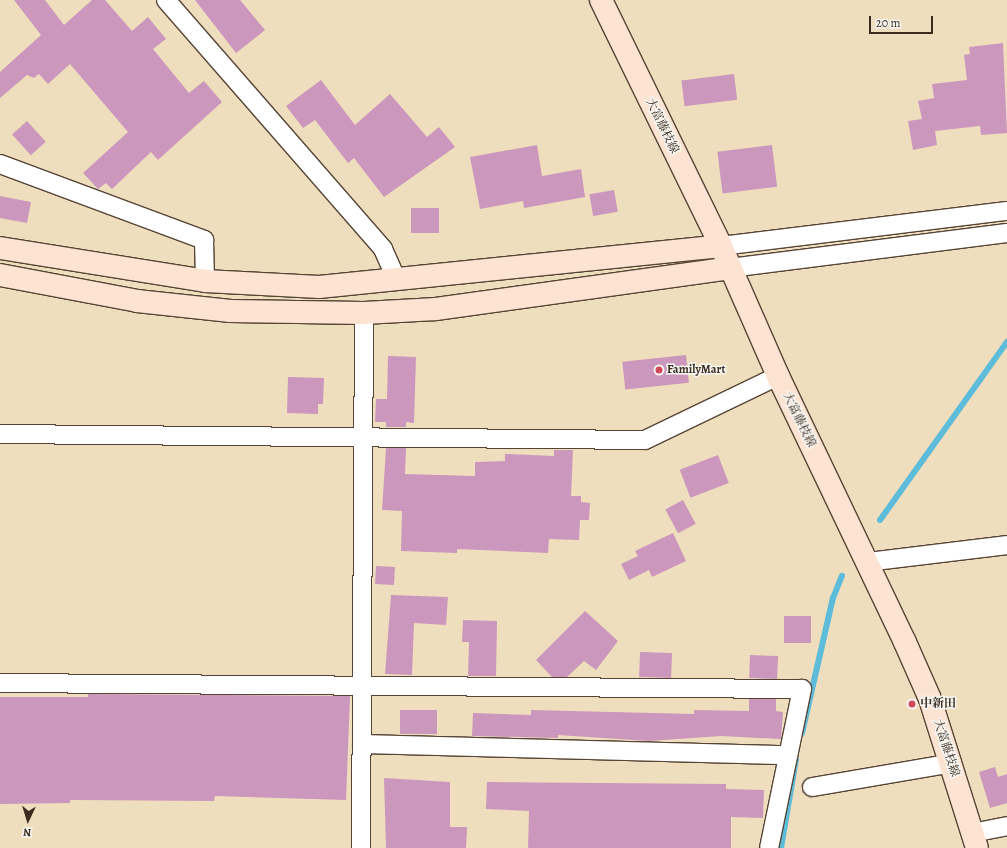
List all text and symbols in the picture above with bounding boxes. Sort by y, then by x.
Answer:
scale bar [871,8,935,34]
text: 20 m [876,15,900,31]
street label: 大富藤枝線 [642,96,682,156]
place label: FamilyMart [667,363,726,377]
marker: FamilyMart [654,365,664,375]
street label: 大富藤枝線 [779,390,819,450]
place label: 中新田 [920,697,956,711]
marker: 中新田 [907,699,917,709]
street label: 大富藤枝線 [930,717,962,779]
north arrow [8,800,48,840]
text: N [23,825,32,840]

